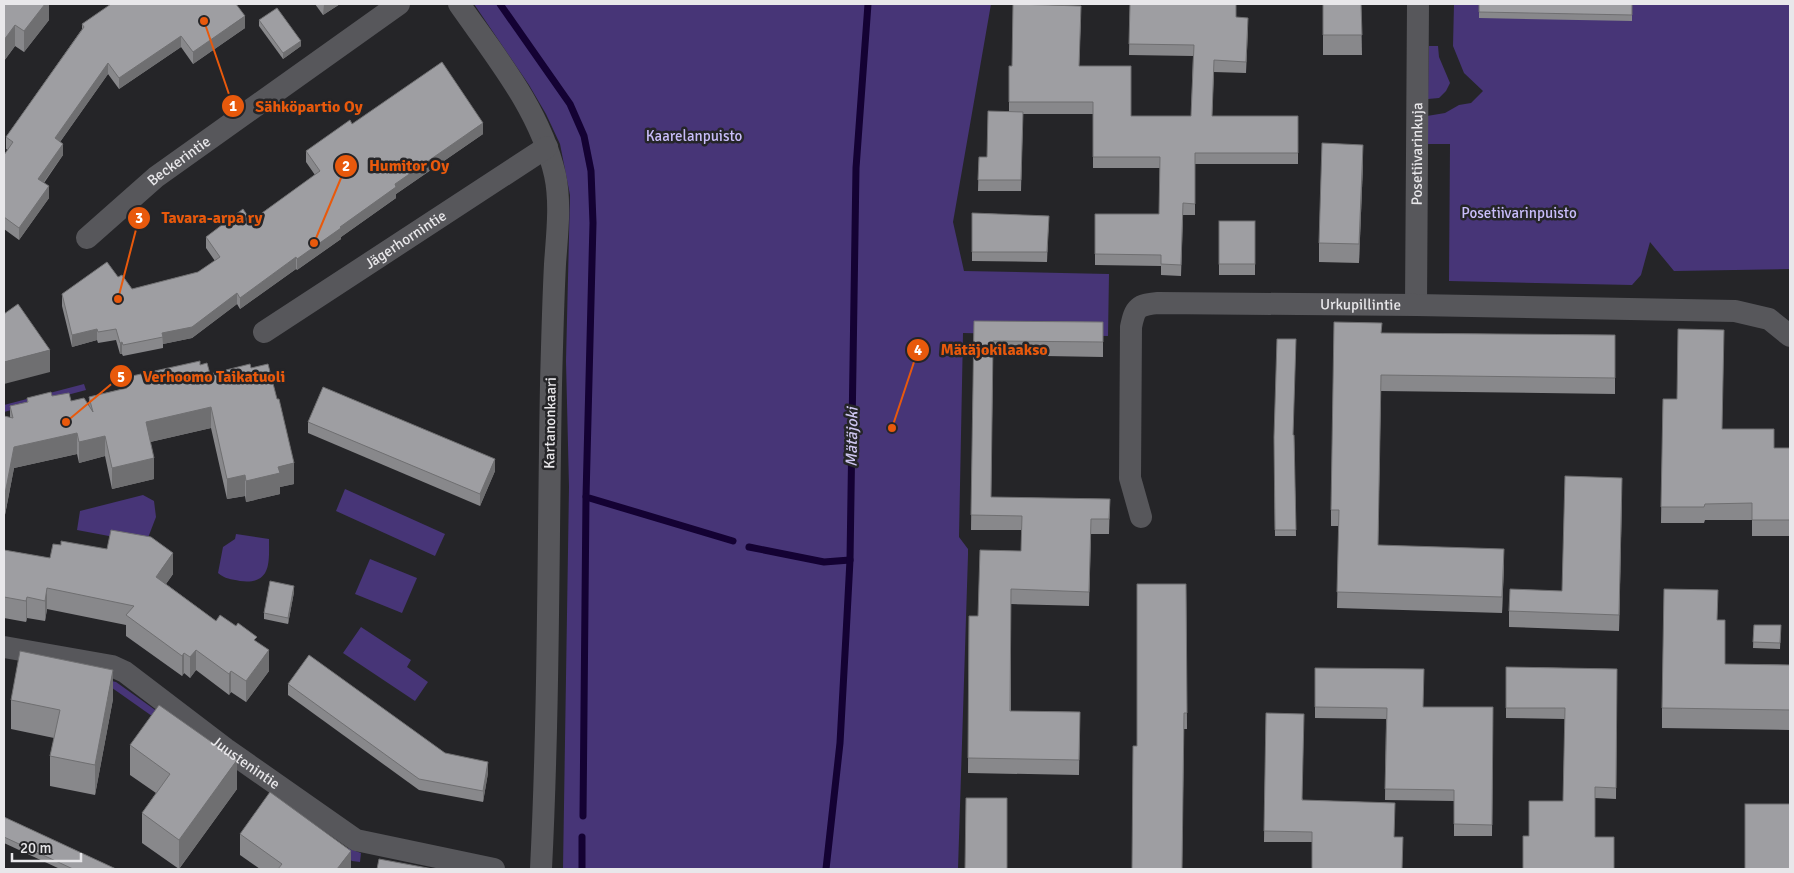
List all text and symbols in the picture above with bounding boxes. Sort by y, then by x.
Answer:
callout: Sähköpartio Oy [220,91,373,122]
text: 1 [229,97,237,115]
text: Sähköpartio Oy [255,97,363,117]
street label: Posetiivarinkuja [1408,102,1426,206]
park label: Kaarelanpuisto [646,127,743,145]
street label: Beckerintie [143,132,214,190]
callout: Humitor Oy [334,150,459,181]
text: Humitor Oy [369,156,449,176]
text: 2 [342,157,350,175]
callout: Tavara-arpa ry [126,202,272,233]
park label: Posetiivarinpuisto [1461,204,1577,222]
street label: Jägerhornintie [361,206,450,273]
text: Tavara-arpa ry [162,208,263,228]
text: 3 [135,209,143,227]
street label: Urkupillintie [1320,295,1401,314]
callout: Mätäjokilaakso [905,334,1058,365]
text: Mätäjokilaakso [940,340,1048,360]
text: 4 [914,341,922,359]
callout: Verhoomo Taikatuoli [108,361,296,392]
text: Verhoomo Taikatuoli [143,367,285,387]
text: 5 [117,368,125,386]
street label: Kartanonkaari [540,377,560,469]
water label: Mätäjoki [841,405,863,467]
street label: Juustenintie [208,732,284,793]
scale bar [12,830,81,862]
text: 20 m [20,839,51,857]

